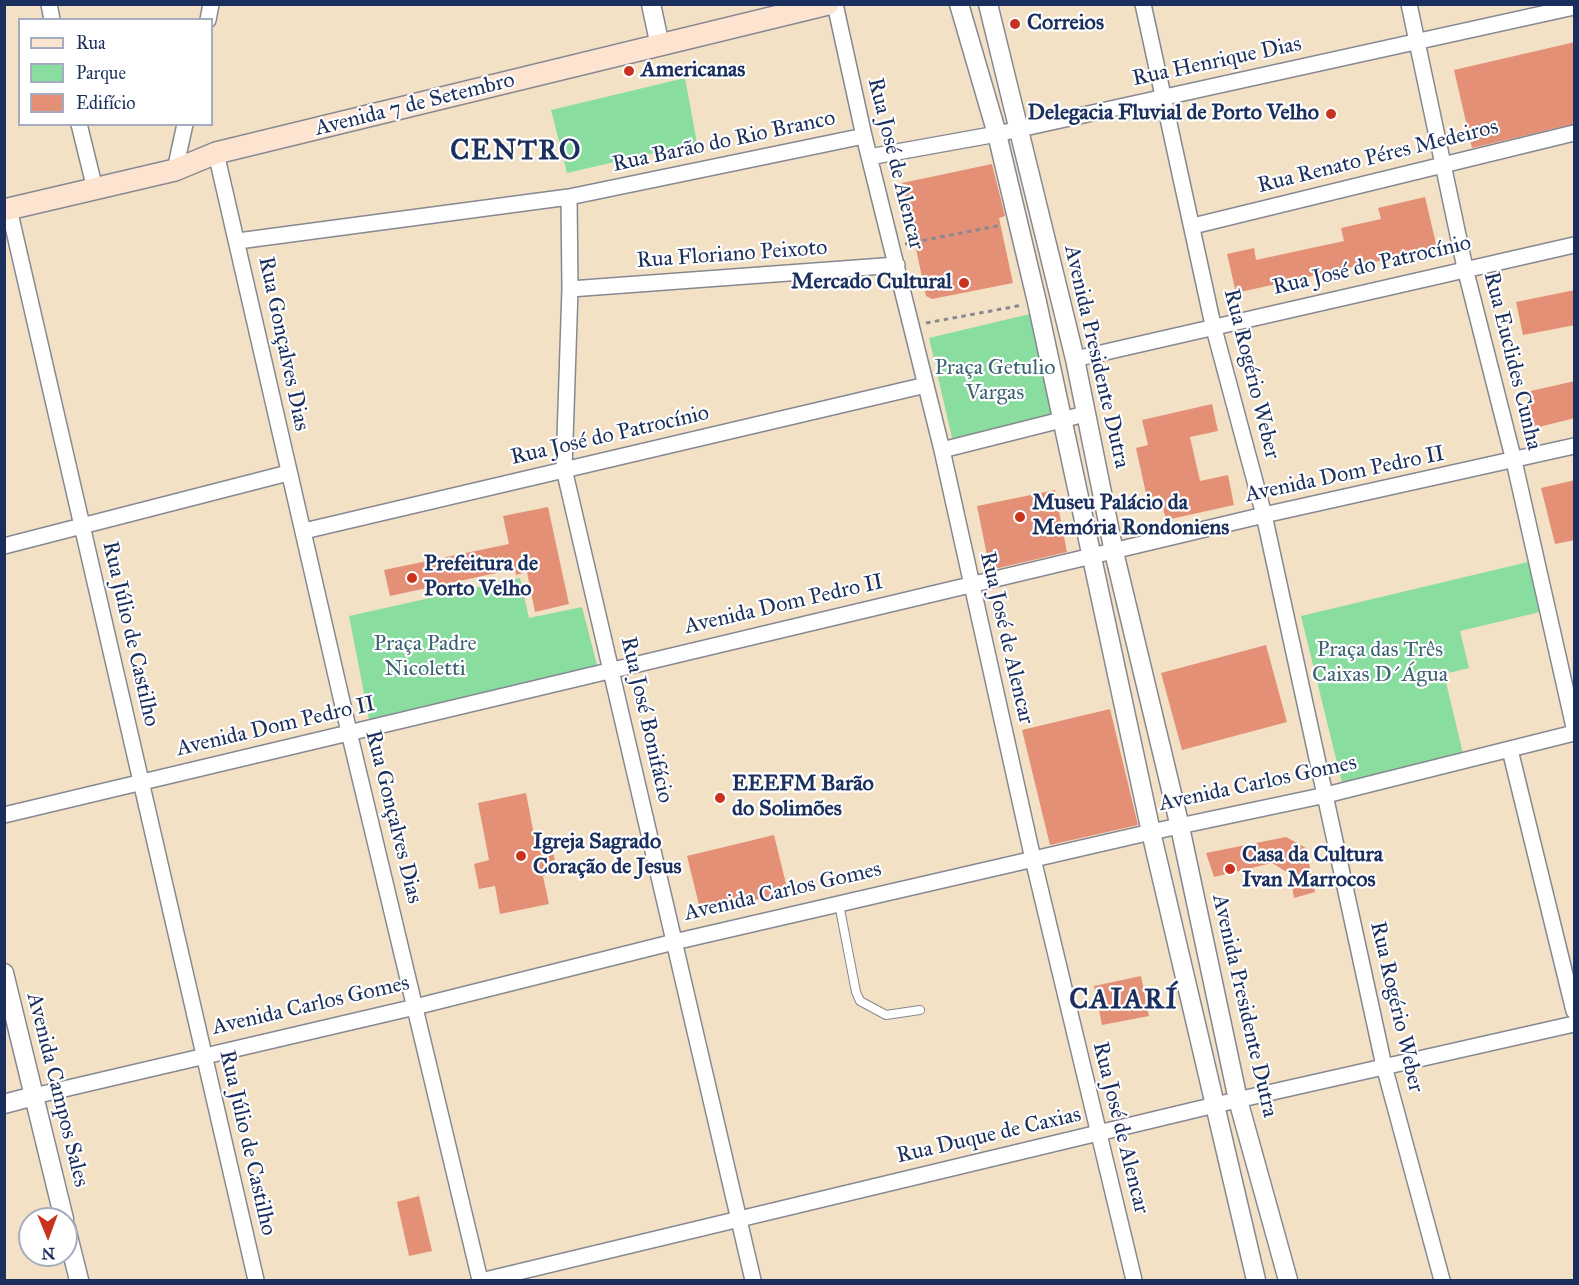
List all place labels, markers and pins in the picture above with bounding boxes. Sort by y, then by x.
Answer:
place label: Correios [1027,11,1104,37]
marker: Correios [1008,17,1022,31]
place label: Americanas [641,58,745,84]
marker: Americanas [622,64,636,78]
place label: Delegacia Fluvial de Porto Velho [1028,101,1319,127]
marker: Delegacia Fluvial de Porto Velho [1324,107,1338,121]
place label: Mercado Cultural [791,270,952,296]
marker: Mercado Cultural [957,276,971,290]
place label: Museu Palácio da Memória Rondoniens [1032,491,1229,542]
marker: Museu Palácio da Memória Rondoniens [1013,510,1027,524]
place label: Prefeitura de Porto Velho [424,552,538,604]
marker: Prefeitura de Porto Velho [405,571,419,585]
place label: EEEFM Barão do Solimões [732,772,874,824]
marker: EEEFM Barão do Solimões [713,791,727,805]
place label: Igreja Sagrado Coração de Jesus [533,830,682,882]
place label: Casa da Cultura Ivan Marrocos [1242,843,1383,894]
marker: Igreja Sagrado Coração de Jesus [514,849,528,863]
marker: Casa da Cultura Ivan Marrocos [1223,862,1237,876]

